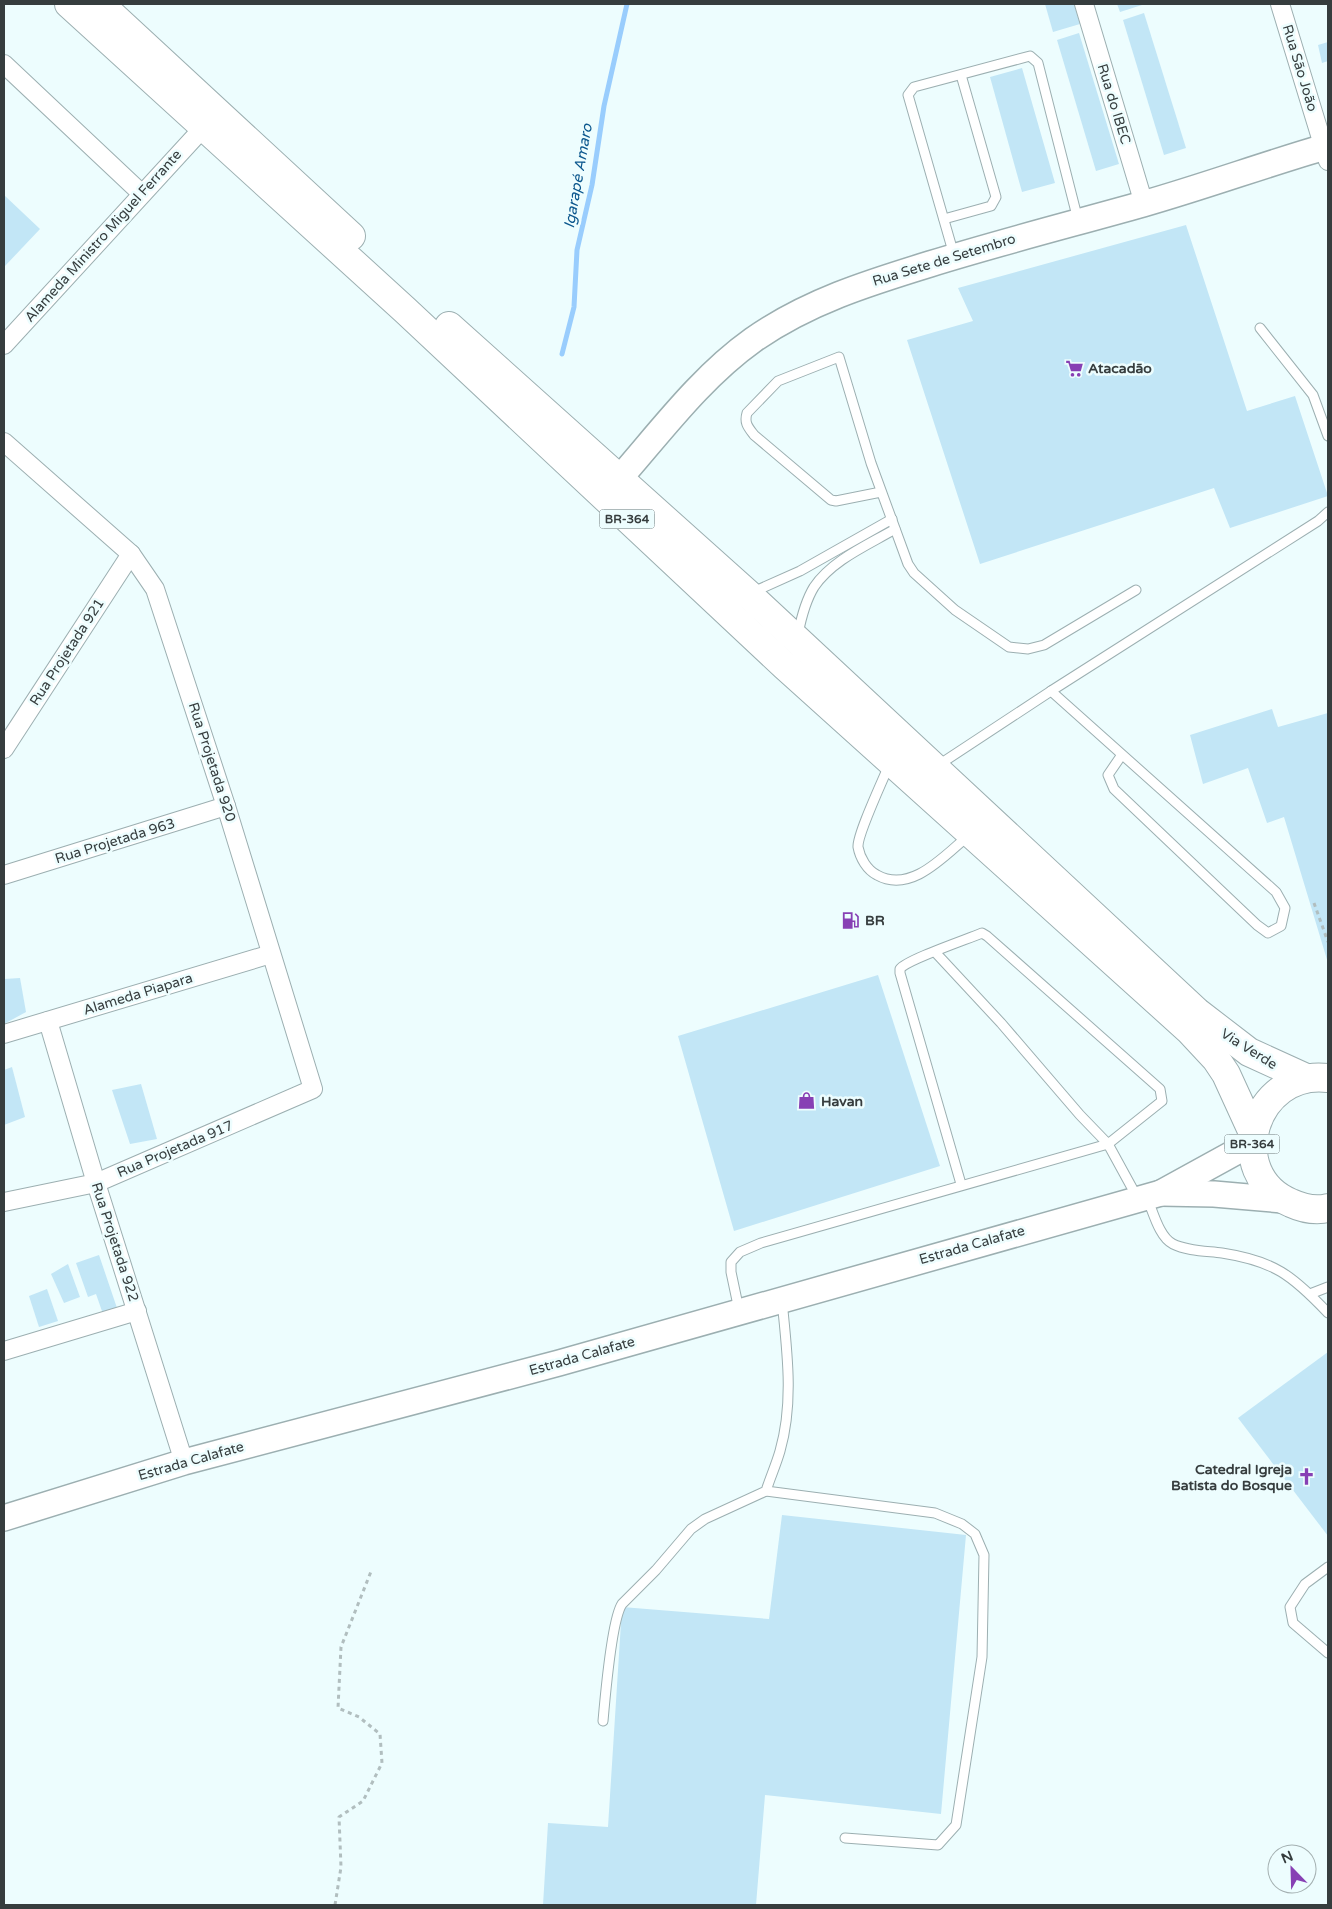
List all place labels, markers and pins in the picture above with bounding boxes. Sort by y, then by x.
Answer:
supermarket icon: Atacadão [1064,358,1084,378]
place label: Atacadão [1088,360,1152,377]
fuel station icon: BR [841,910,861,930]
place label: BR [865,912,885,929]
shop icon: Havan [797,1091,817,1111]
place label: Havan [821,1093,863,1110]
place label: Catedral Igreja Batista do Bosque [1171,1461,1292,1494]
church icon: Catedral Igreja Batista do Bosque [1296,1467,1316,1487]

